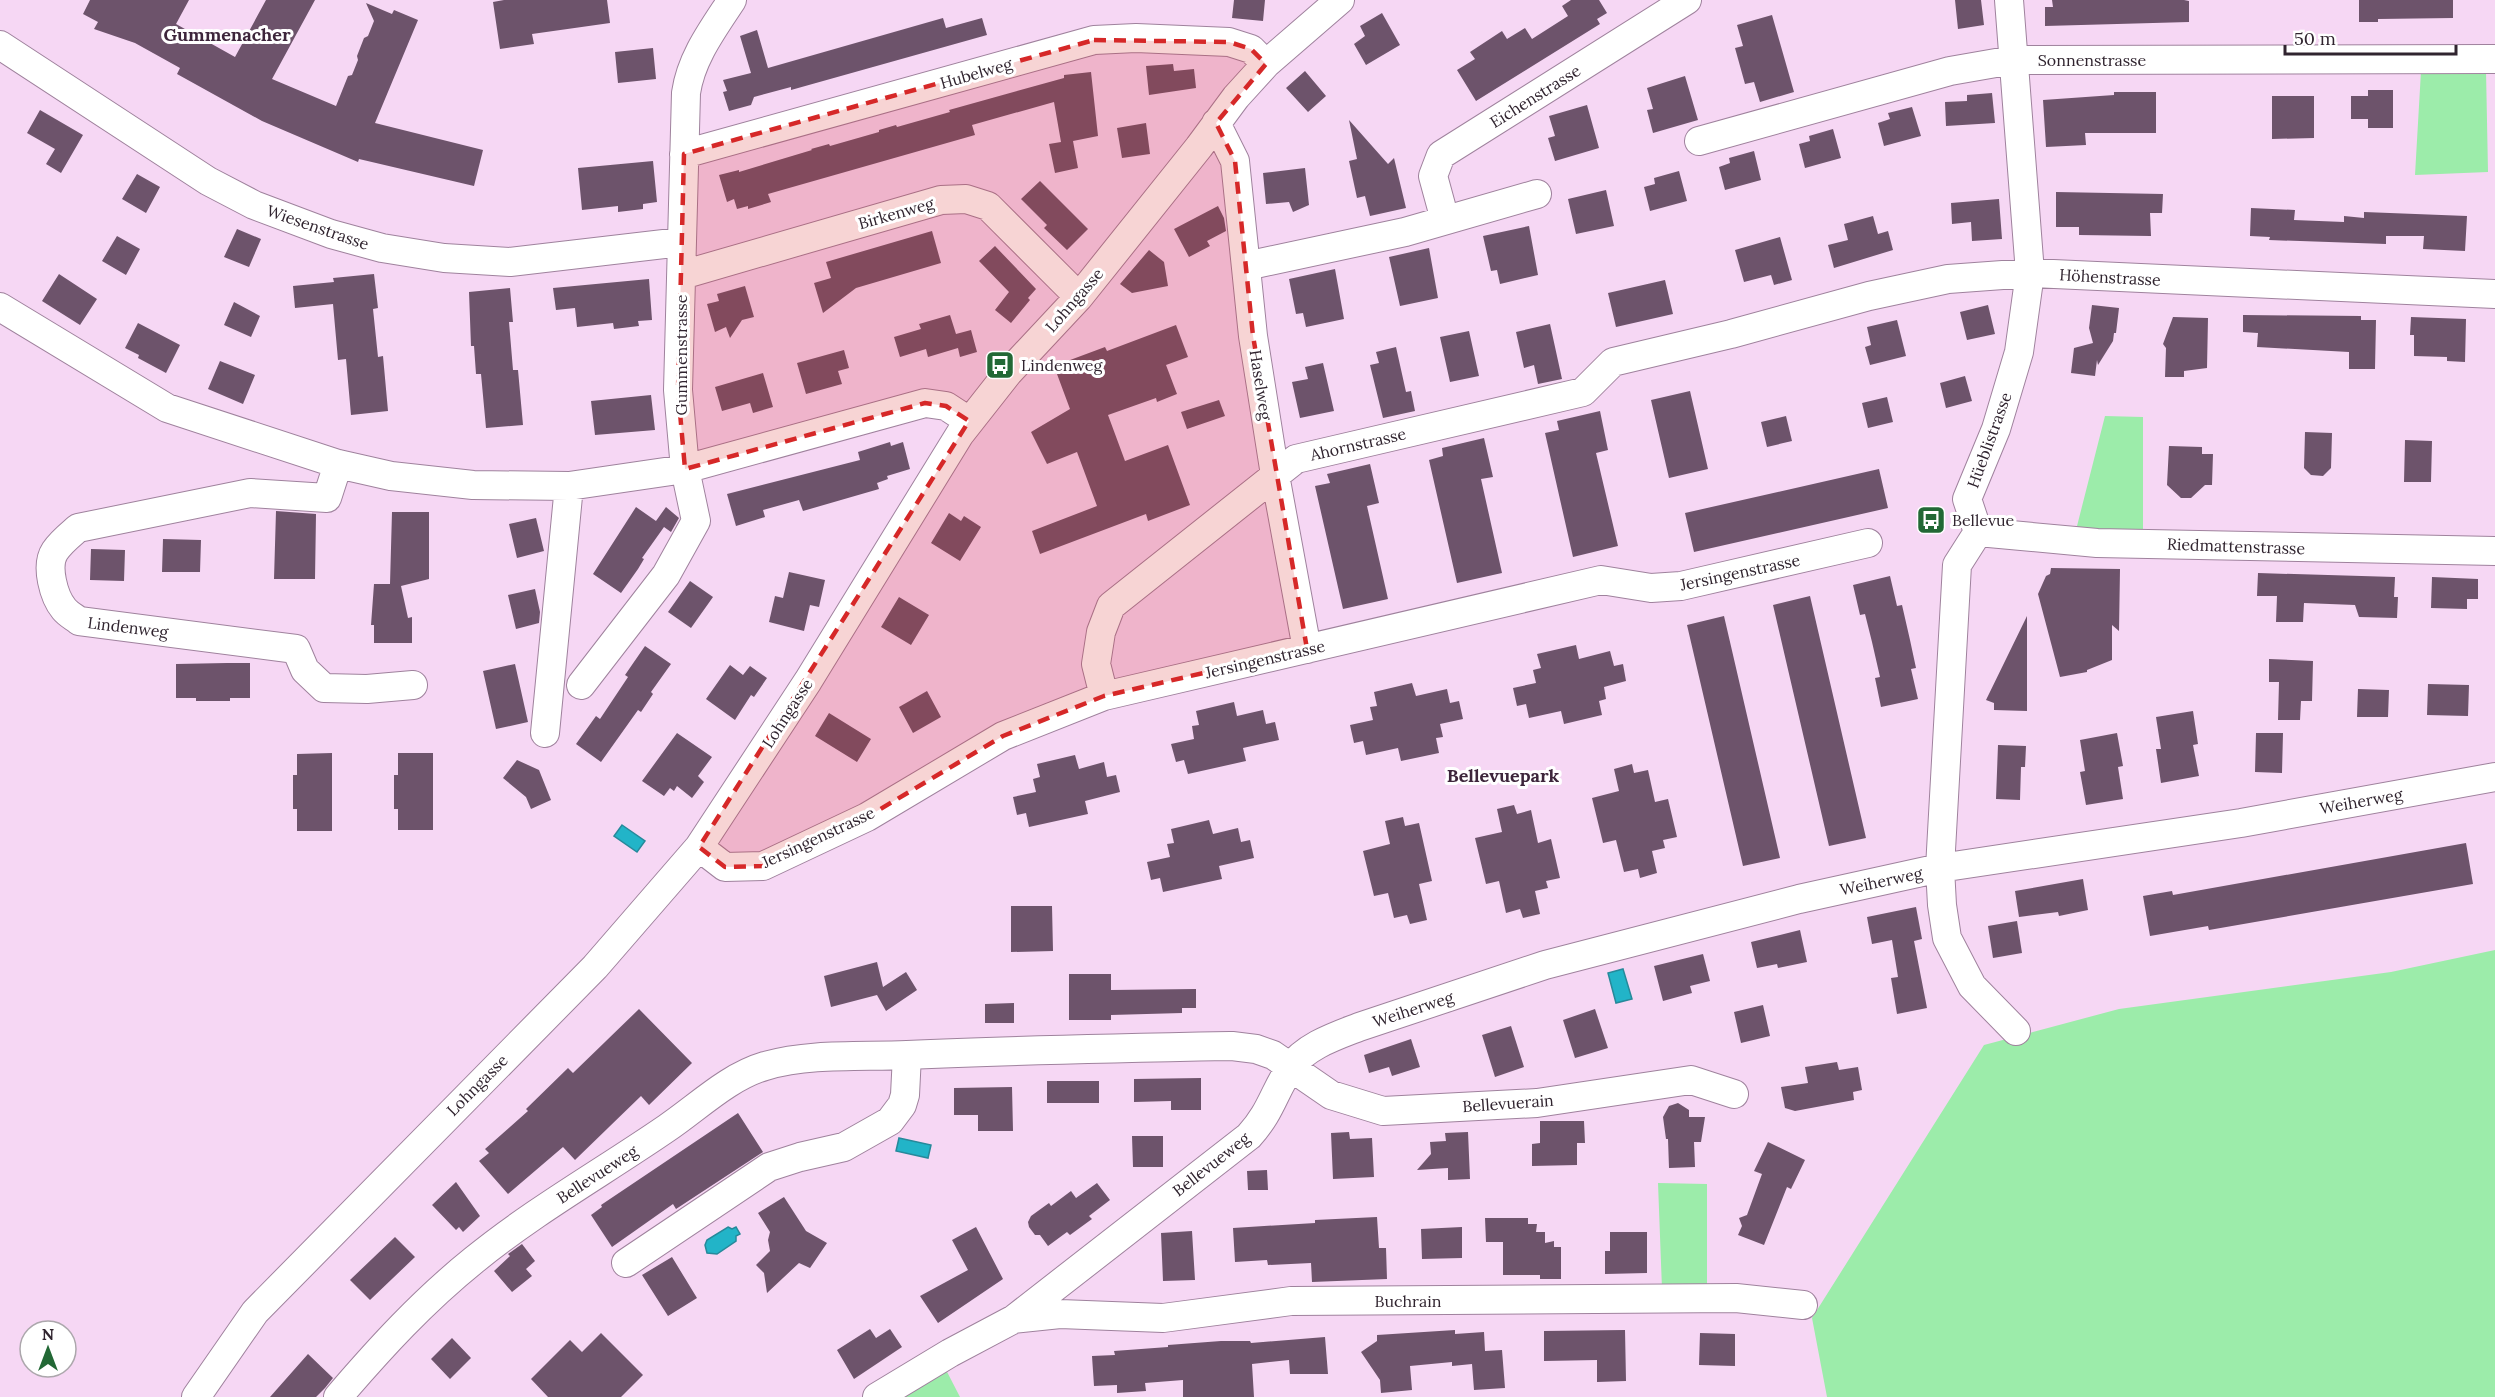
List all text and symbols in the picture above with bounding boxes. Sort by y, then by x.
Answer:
scale bar [2285,18,2456,56]
district label: Gummenacher [163,23,291,46]
text: 50 m [2294,27,2336,50]
street label: Sonnenstrasse [2038,50,2147,70]
street label: Hubelweg [938,53,1015,93]
street label: Eichenstrasse [1486,60,1584,132]
street label: Birkenweg [856,192,937,233]
street label: Wiesenstrasse [264,200,372,254]
street label: Lohngasse [1041,264,1108,336]
street label: Höhenstrasse [2059,264,2162,290]
street label: Gummenstrasse [671,294,691,415]
street label: Haselweg [1246,348,1277,423]
bus stop icon: Lindenweg [984,349,1016,381]
place label: Lindenweg [1021,355,1103,375]
street label: Hüeblistrasse [1962,389,2016,491]
street label: Ahornstrasse [1307,423,1408,465]
bus stop icon: Bellevue [1915,504,1947,536]
place label: Bellevue [1952,510,2015,530]
street label: Riedmattenstrasse [2167,534,2306,558]
street label: Jersingenstrasse [1677,549,1802,595]
street label: Lindenweg [86,612,171,642]
street label: Jersingenstrasse [1202,635,1327,683]
street label: Lohngasse [757,674,817,751]
district label: Bellevuepark [1447,764,1560,787]
street label: Weiherweg [2318,784,2405,818]
street label: Jersingenstrasse [757,802,878,872]
street label: Weiherweg [1838,862,1925,900]
street label: Weiherweg [1370,986,1457,1031]
street label: Lohngasse [442,1050,512,1120]
street label: Bellevuerain [1462,1090,1555,1116]
street label: Bellevueweg [1168,1127,1254,1200]
street label: Bellevueweg [553,1140,642,1208]
street label: Buchrain [1375,1291,1442,1311]
north arrow [18,1319,78,1379]
text: N [42,1324,54,1344]

